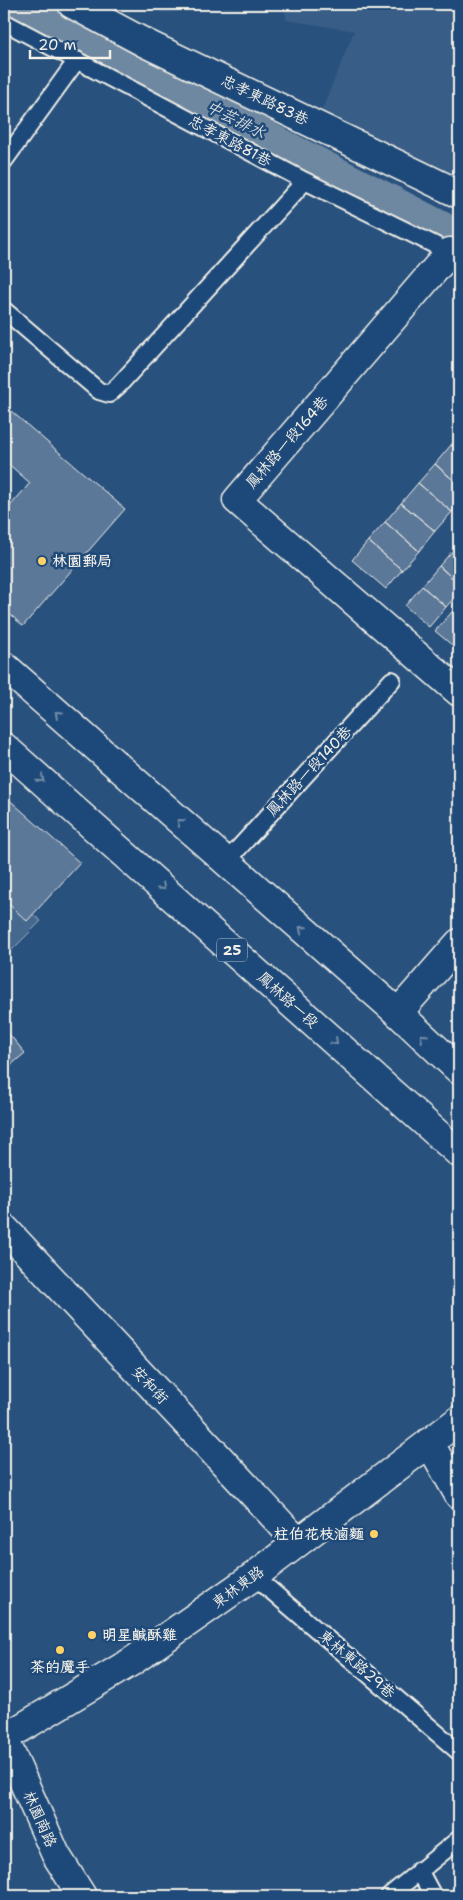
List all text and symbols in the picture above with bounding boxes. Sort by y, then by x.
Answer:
scale bar [30,28,110,60]
text: 20 m [38,35,77,55]
street label: 忠孝東路83巷 [218,70,312,130]
water label: 中芸排水 [202,96,270,144]
street label: 忠孝東路81巷 [185,111,275,171]
street label: 鳳林路一段164巷 [241,392,333,492]
place label: 林園郵局 [52,551,112,571]
marker: 林園郵局 [36,555,48,567]
one-way arrow [55,711,64,720]
street label: 鳳林路一段140巷 [262,722,356,820]
one-way arrow [35,774,44,783]
one-way arrow [176,819,185,828]
one-way arrow [156,881,165,890]
one-way arrow [298,926,307,935]
road number: 25 [217,938,247,962]
street label: 鳳林路一段 [253,967,323,1033]
one-way arrow [420,1034,429,1043]
one-way arrow [330,1036,339,1045]
street label: 安和街 [127,1362,173,1408]
place label: 柱伯花枝滷麵 [274,1524,364,1544]
marker: 柱伯花枝滷麵 [368,1528,380,1540]
street label: 東林東路 [208,1561,268,1613]
place label: 明星鹹酥雞 [102,1625,177,1645]
street label: 東林東路29巷 [315,1625,399,1703]
marker: 明星鹹酥雞 [86,1629,98,1641]
marker: 茶的魔手 [54,1644,66,1656]
place label: 茶的魔手 [30,1657,90,1677]
street label: 林園南路 [19,1788,61,1850]

